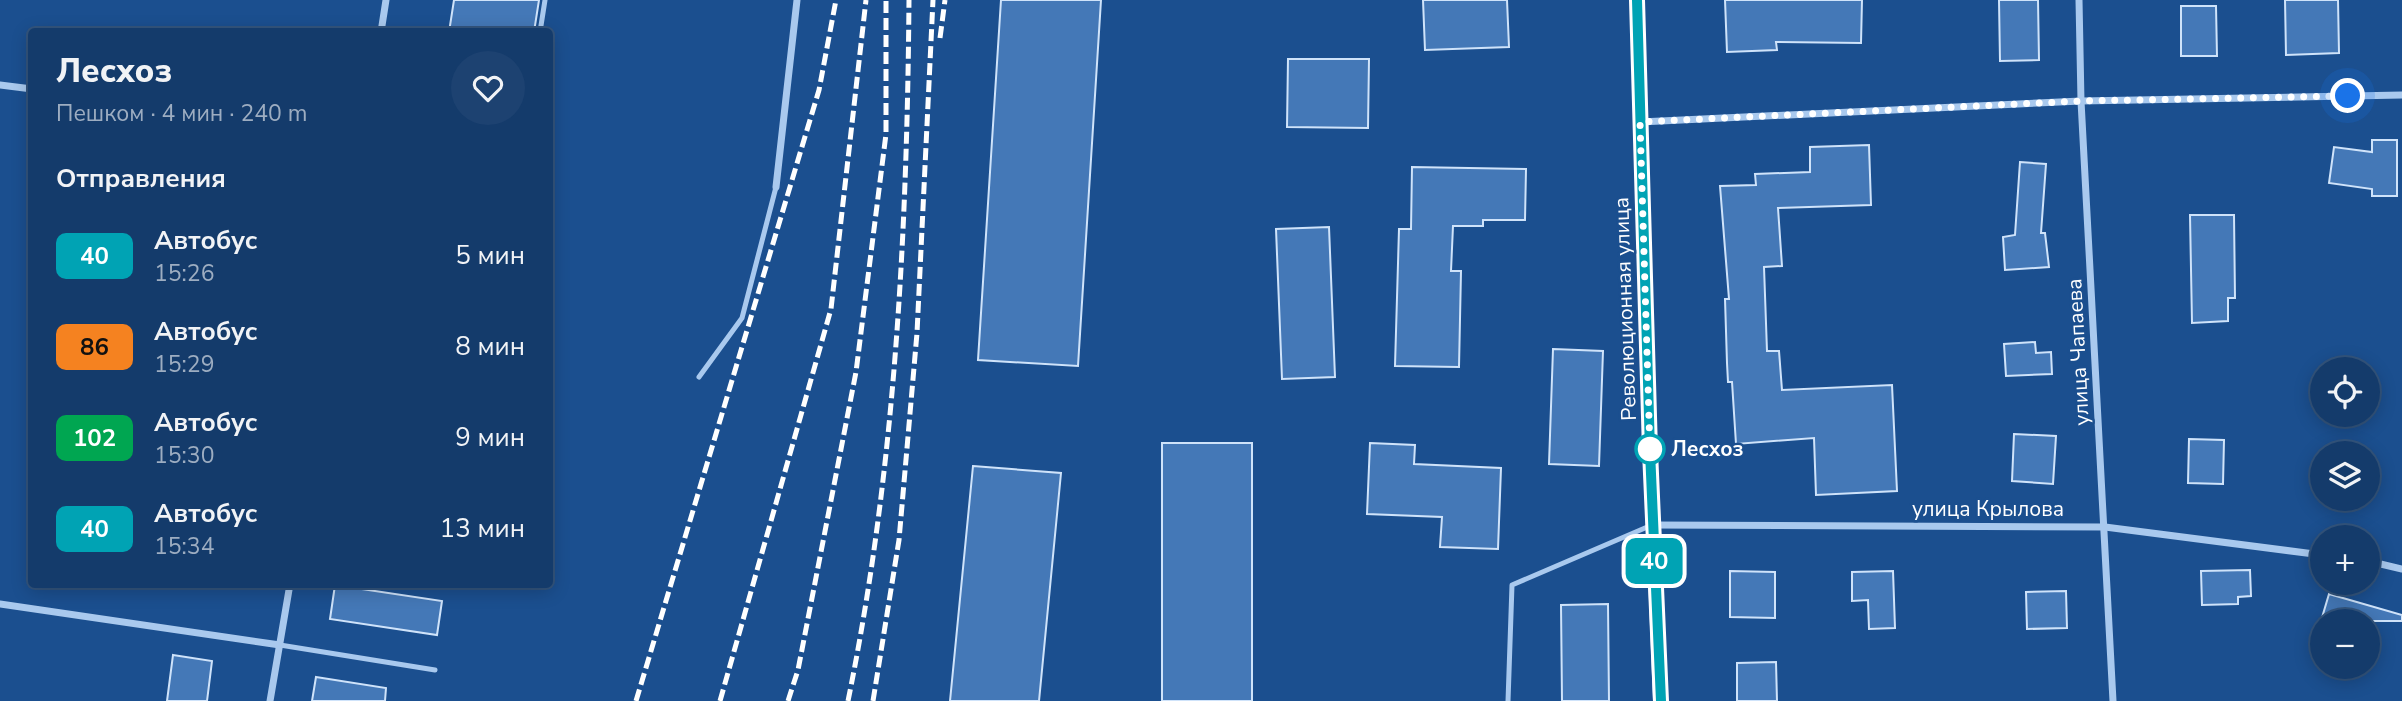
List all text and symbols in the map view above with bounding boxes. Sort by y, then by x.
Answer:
text: Лесхоз [56,49,172,94]
button: heart [451,51,525,125]
your location [2330,78,2365,113]
text: Пешком · 4 мин · 240 m [56,98,307,129]
text: Отправления [56,161,226,196]
street label: Революционная улица [1607,197,1643,421]
text: Автобус [154,223,257,258]
text: 5 мин [455,238,525,273]
text: 40 [80,240,109,272]
text: 15:26 [154,258,214,289]
street label: улица Чапаева [2060,278,2096,426]
text: Автобус [154,314,257,349]
text: 8 мин [455,329,525,364]
text: 86 [80,331,109,363]
text: 15:29 [154,349,214,380]
map controls [2310,357,2380,679]
button: locate [2310,357,2380,427]
text: Автобус [154,405,257,440]
text: 9 мин [455,420,525,455]
text: 102 [73,422,116,454]
marker: Лесхоз [1635,434,1665,464]
place label: Лесхоз [1671,435,1744,463]
text: 15:30 [154,440,214,471]
button: layers [2310,441,2380,511]
street label: улица Крылова [1912,495,2064,523]
text: Автобус [154,496,257,531]
text: 13 мин [440,511,525,546]
text: 40 [80,513,109,545]
button: + [2310,525,2380,595]
text: 15:34 [154,531,214,562]
line badge: 40 [1622,538,1686,584]
text: 40 [1640,545,1668,577]
button: − [2310,609,2380,679]

